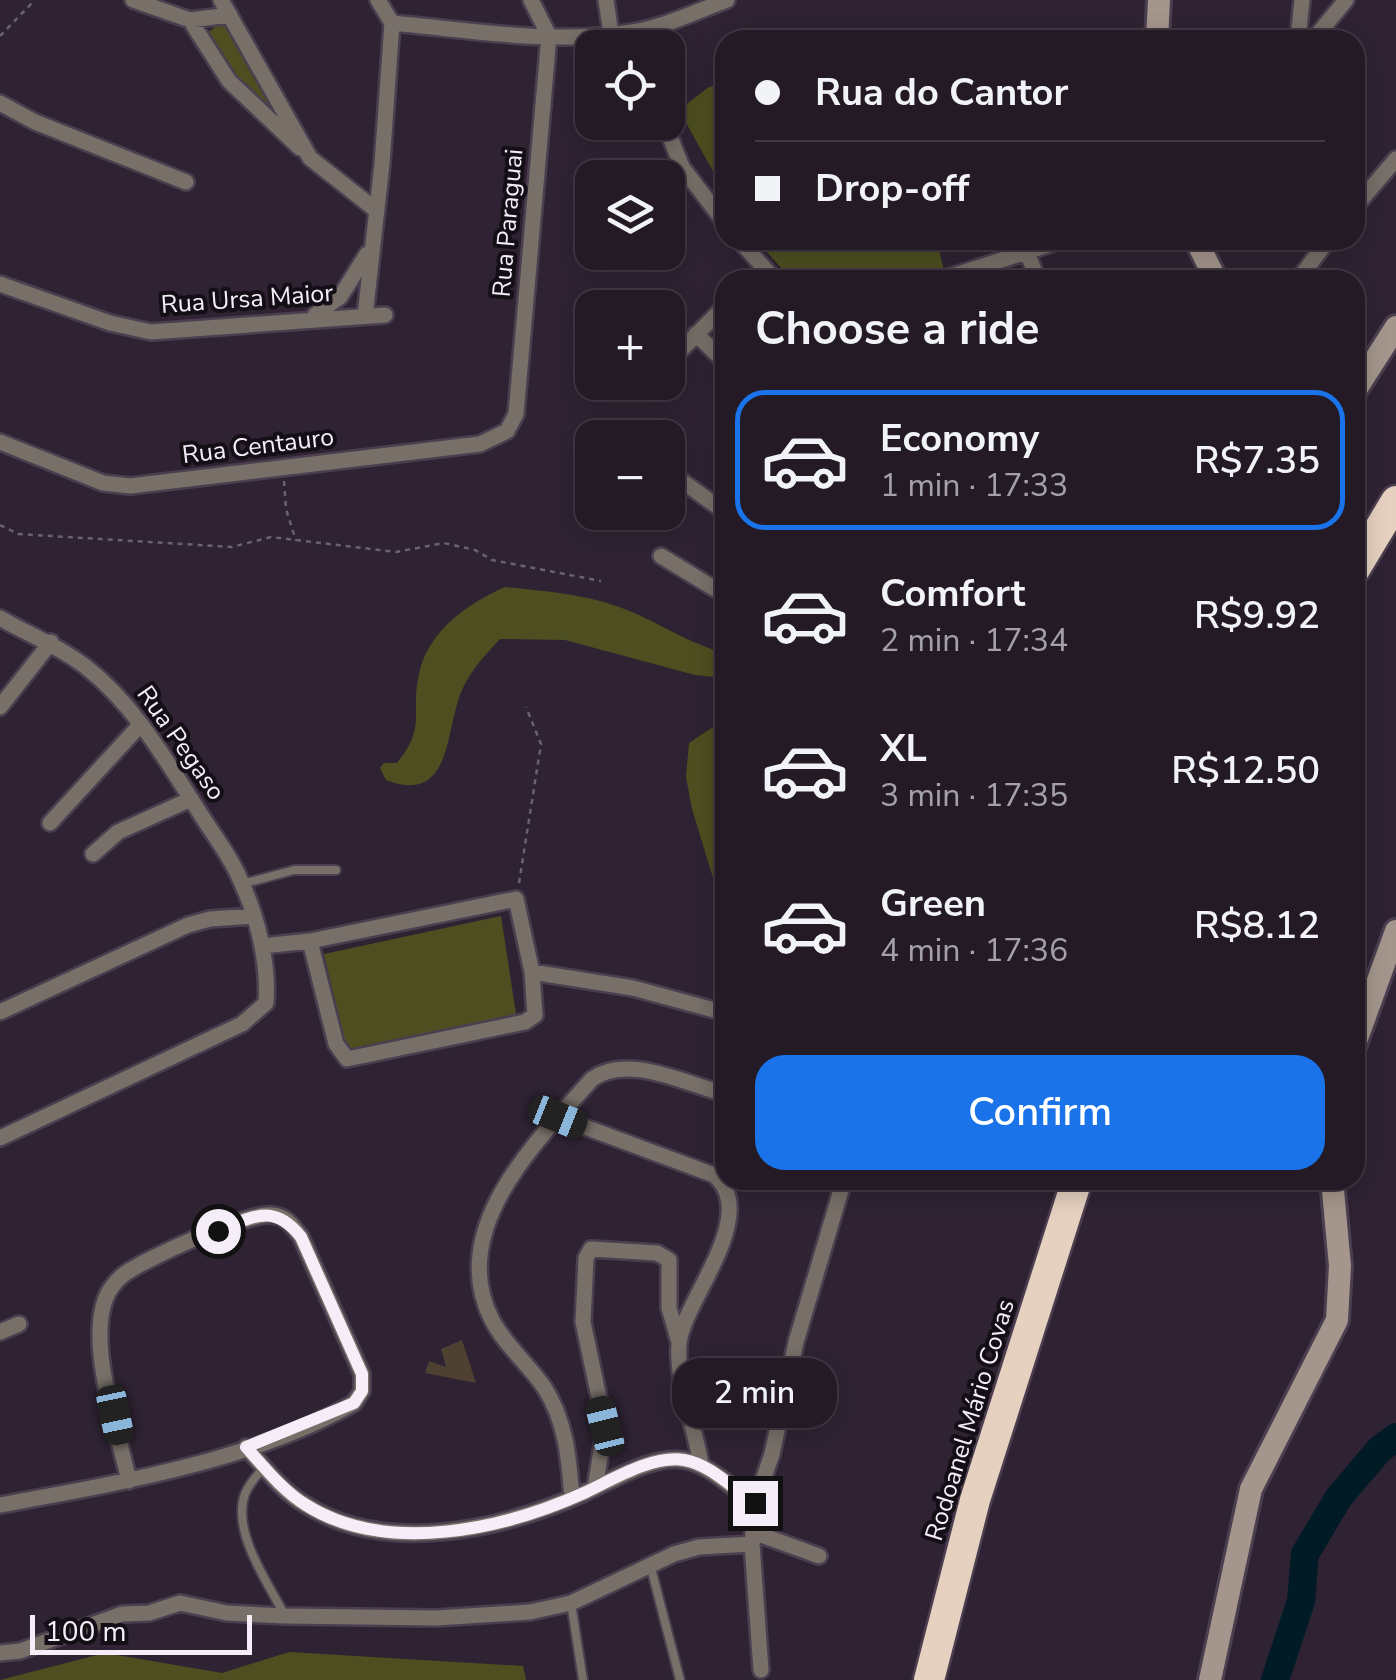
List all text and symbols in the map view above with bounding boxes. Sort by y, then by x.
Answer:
map controls [575,30,685,530]
button: locate [575,30,685,140]
text: Rua do Cantor [815,67,1068,118]
street label: Rua Paraguai [485,147,531,299]
button: layers [575,160,685,270]
text: Drop-off [815,163,969,214]
street label: Rua Ursa Maior [160,276,334,322]
button: + [575,290,685,400]
text: Choose a ride [755,299,1040,360]
text: Economy [880,413,1039,464]
icon: car [760,415,850,505]
street label: Rua Centauro [180,420,336,472]
button: − [575,420,685,530]
text: R$7.35 [1194,435,1320,486]
text: 1 min · 17:33 [880,464,1068,507]
text: Comfort [880,568,1025,619]
icon: car [760,570,850,660]
text: R$9.92 [1194,590,1320,641]
text: 2 min · 17:34 [880,619,1068,662]
street label: Rua Pegaso [129,679,233,807]
text: XL [880,723,927,774]
icon: car [760,725,850,815]
text: R$12.50 [1171,745,1320,796]
text: 3 min · 17:35 [880,774,1068,817]
text: Green [880,878,986,929]
icon: car [760,880,850,970]
text: R$8.12 [1194,900,1320,951]
text: 4 min · 17:36 [880,929,1068,972]
button: Confirm [755,1055,1325,1170]
car [525,1092,591,1142]
route start [196,1209,241,1254]
street label: Rodoanel Mário Covas [917,1295,1023,1545]
callout: 2 min [672,1358,838,1428]
text: 2 min [714,1371,795,1414]
car [94,1383,136,1447]
car [583,1393,627,1459]
route end [733,1481,778,1526]
scale bar [30,1610,252,1654]
text: 100 m [45,1613,127,1651]

